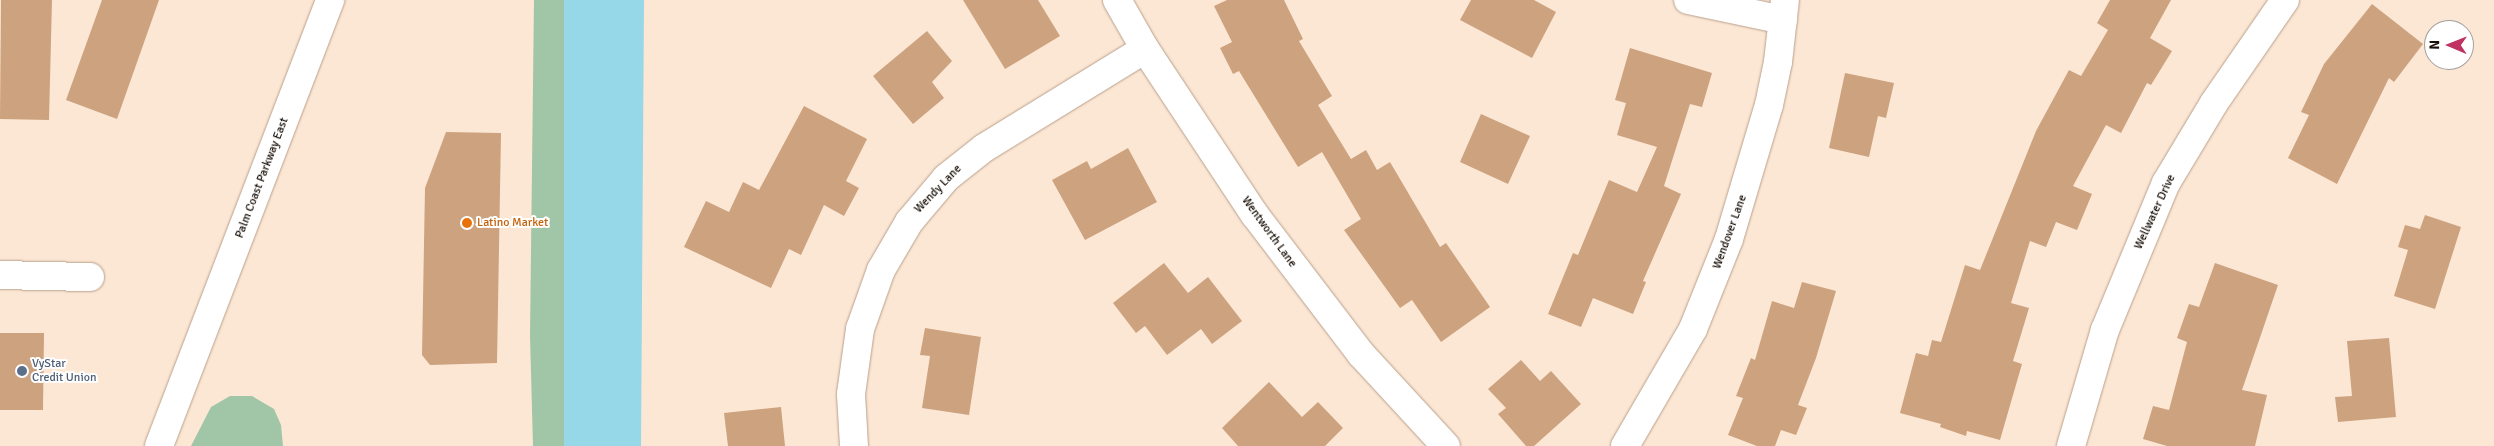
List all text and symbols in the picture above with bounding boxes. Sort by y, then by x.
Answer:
north arrow [2424,20,2474,70]
text: N [2426,40,2443,50]
street label: Palm Coast Parkway East [232,116,292,240]
street label: Wendy Lane [911,162,965,216]
street label: Wellwater Drive [2131,172,2179,252]
street label: Wendover Lane [1710,193,1750,271]
street label: Wentworth Lane [1238,194,1300,270]
place label: Latino Market [477,216,548,230]
marker: Latino Market [461,217,473,229]
place label: VyStar Credit Union [32,357,96,385]
marker: VyStar Credit Union [16,365,28,377]

